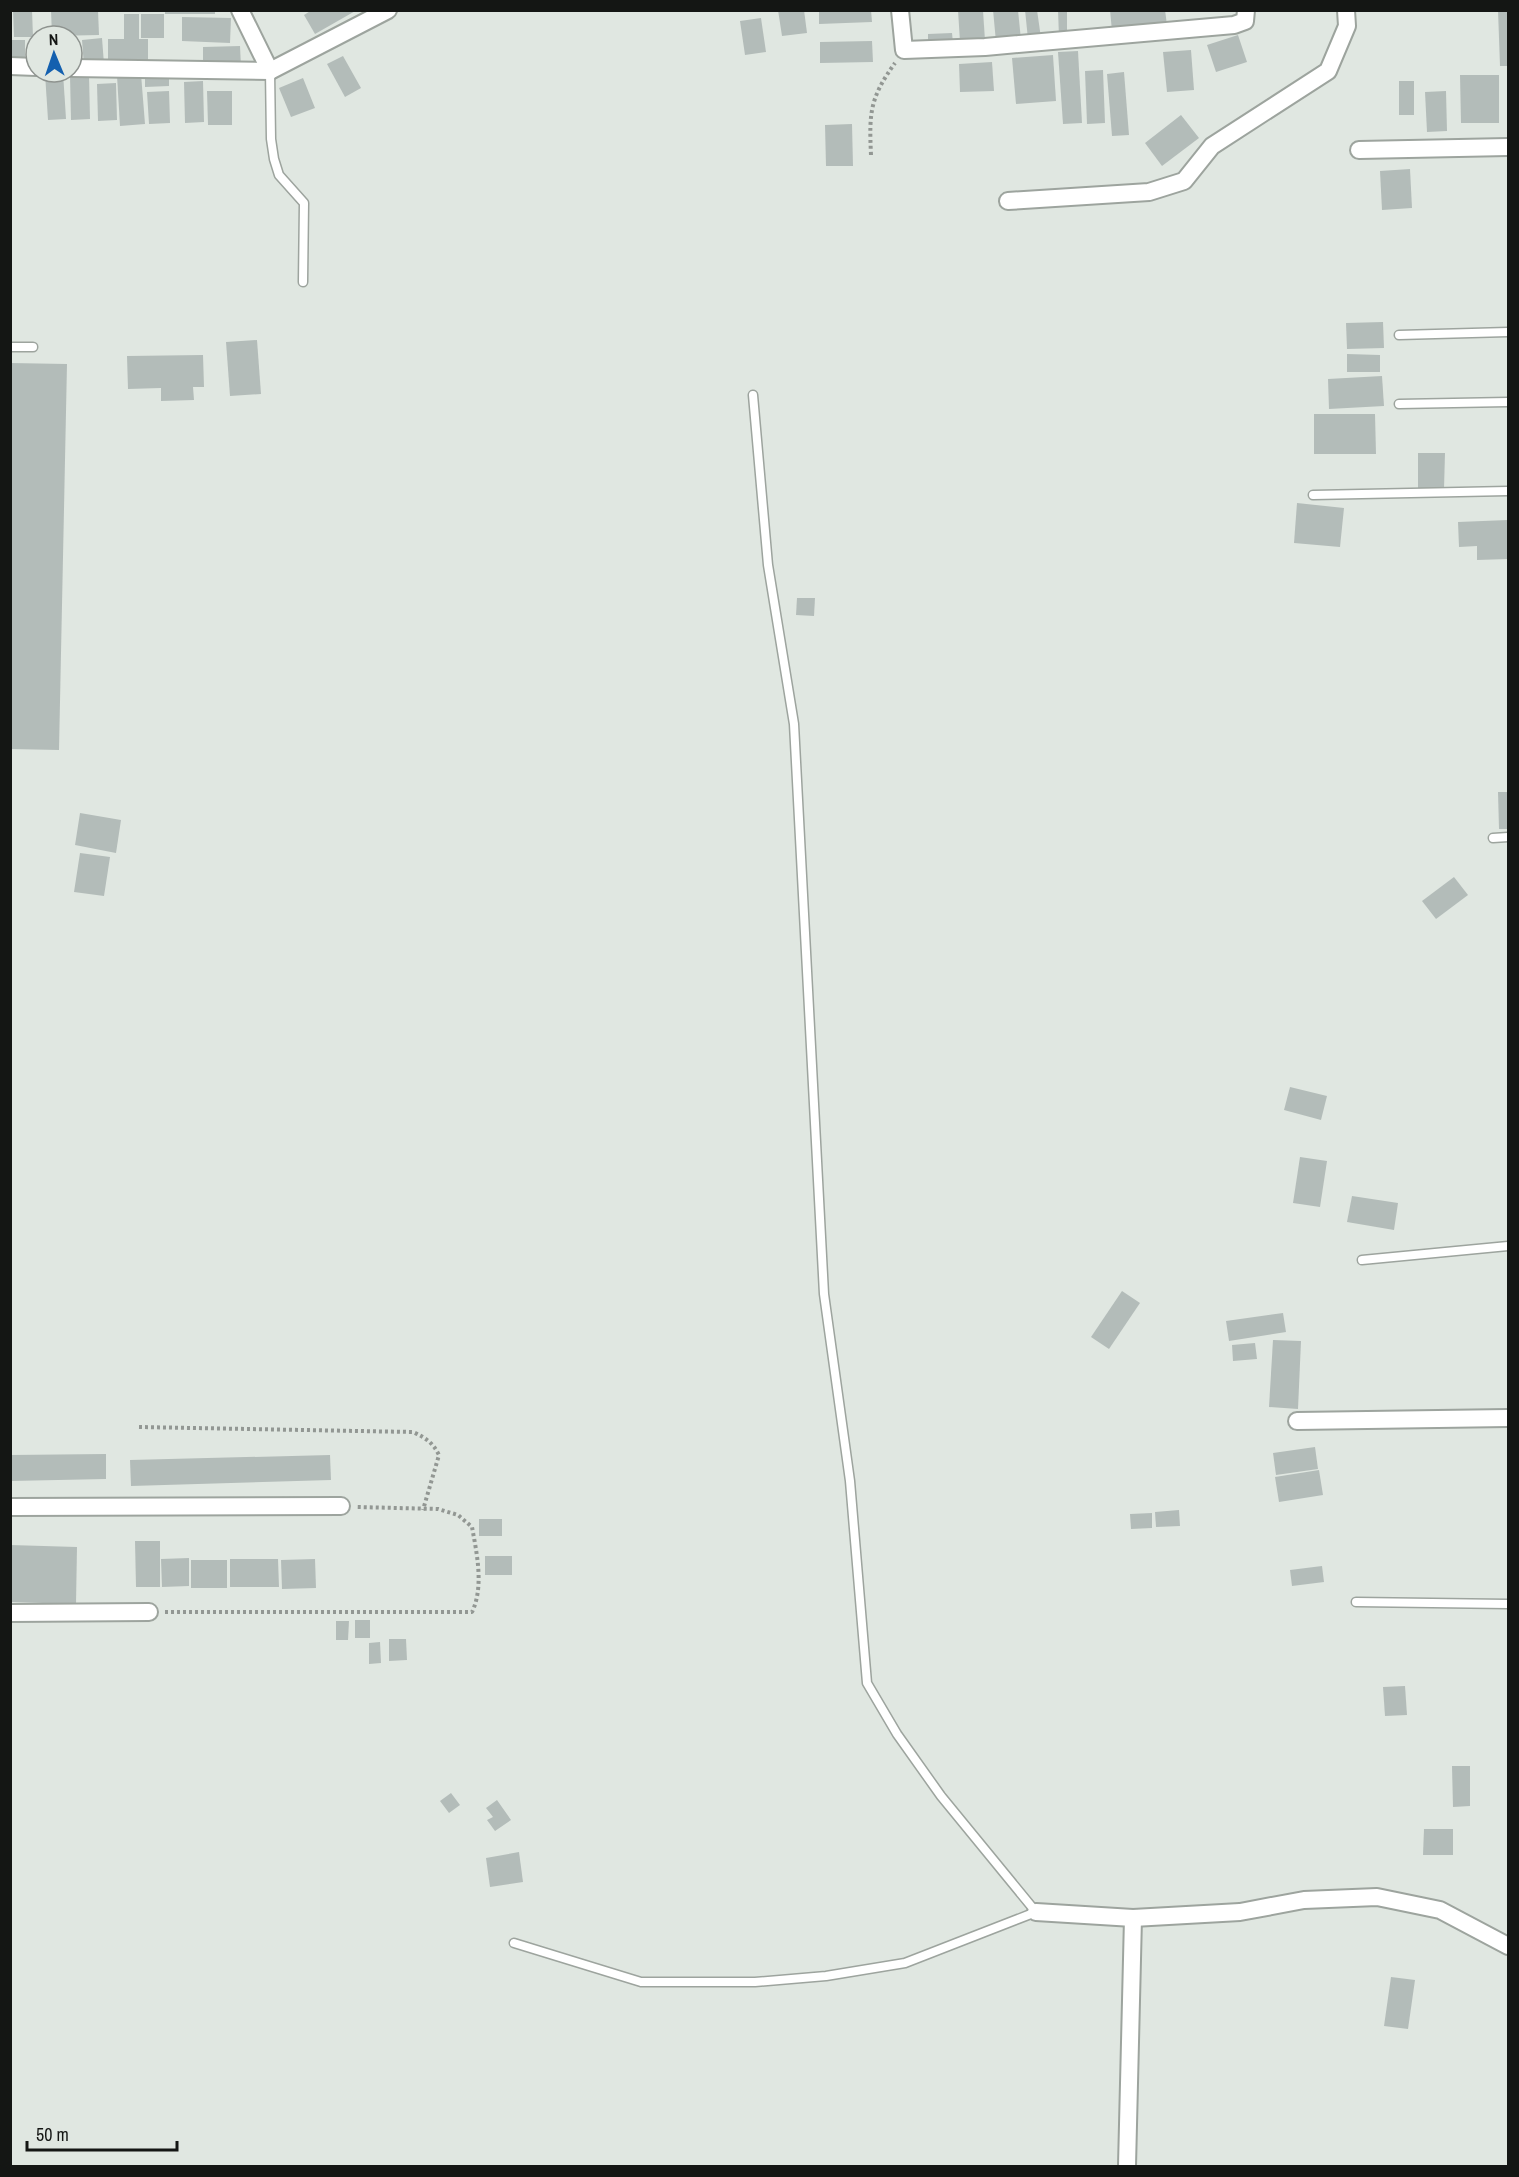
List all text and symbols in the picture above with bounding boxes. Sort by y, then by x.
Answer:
north arrow [24,24,84,84]
text: N [48,28,59,50]
scale bar [27,2114,177,2152]
text: 50 m [36,2122,69,2147]

